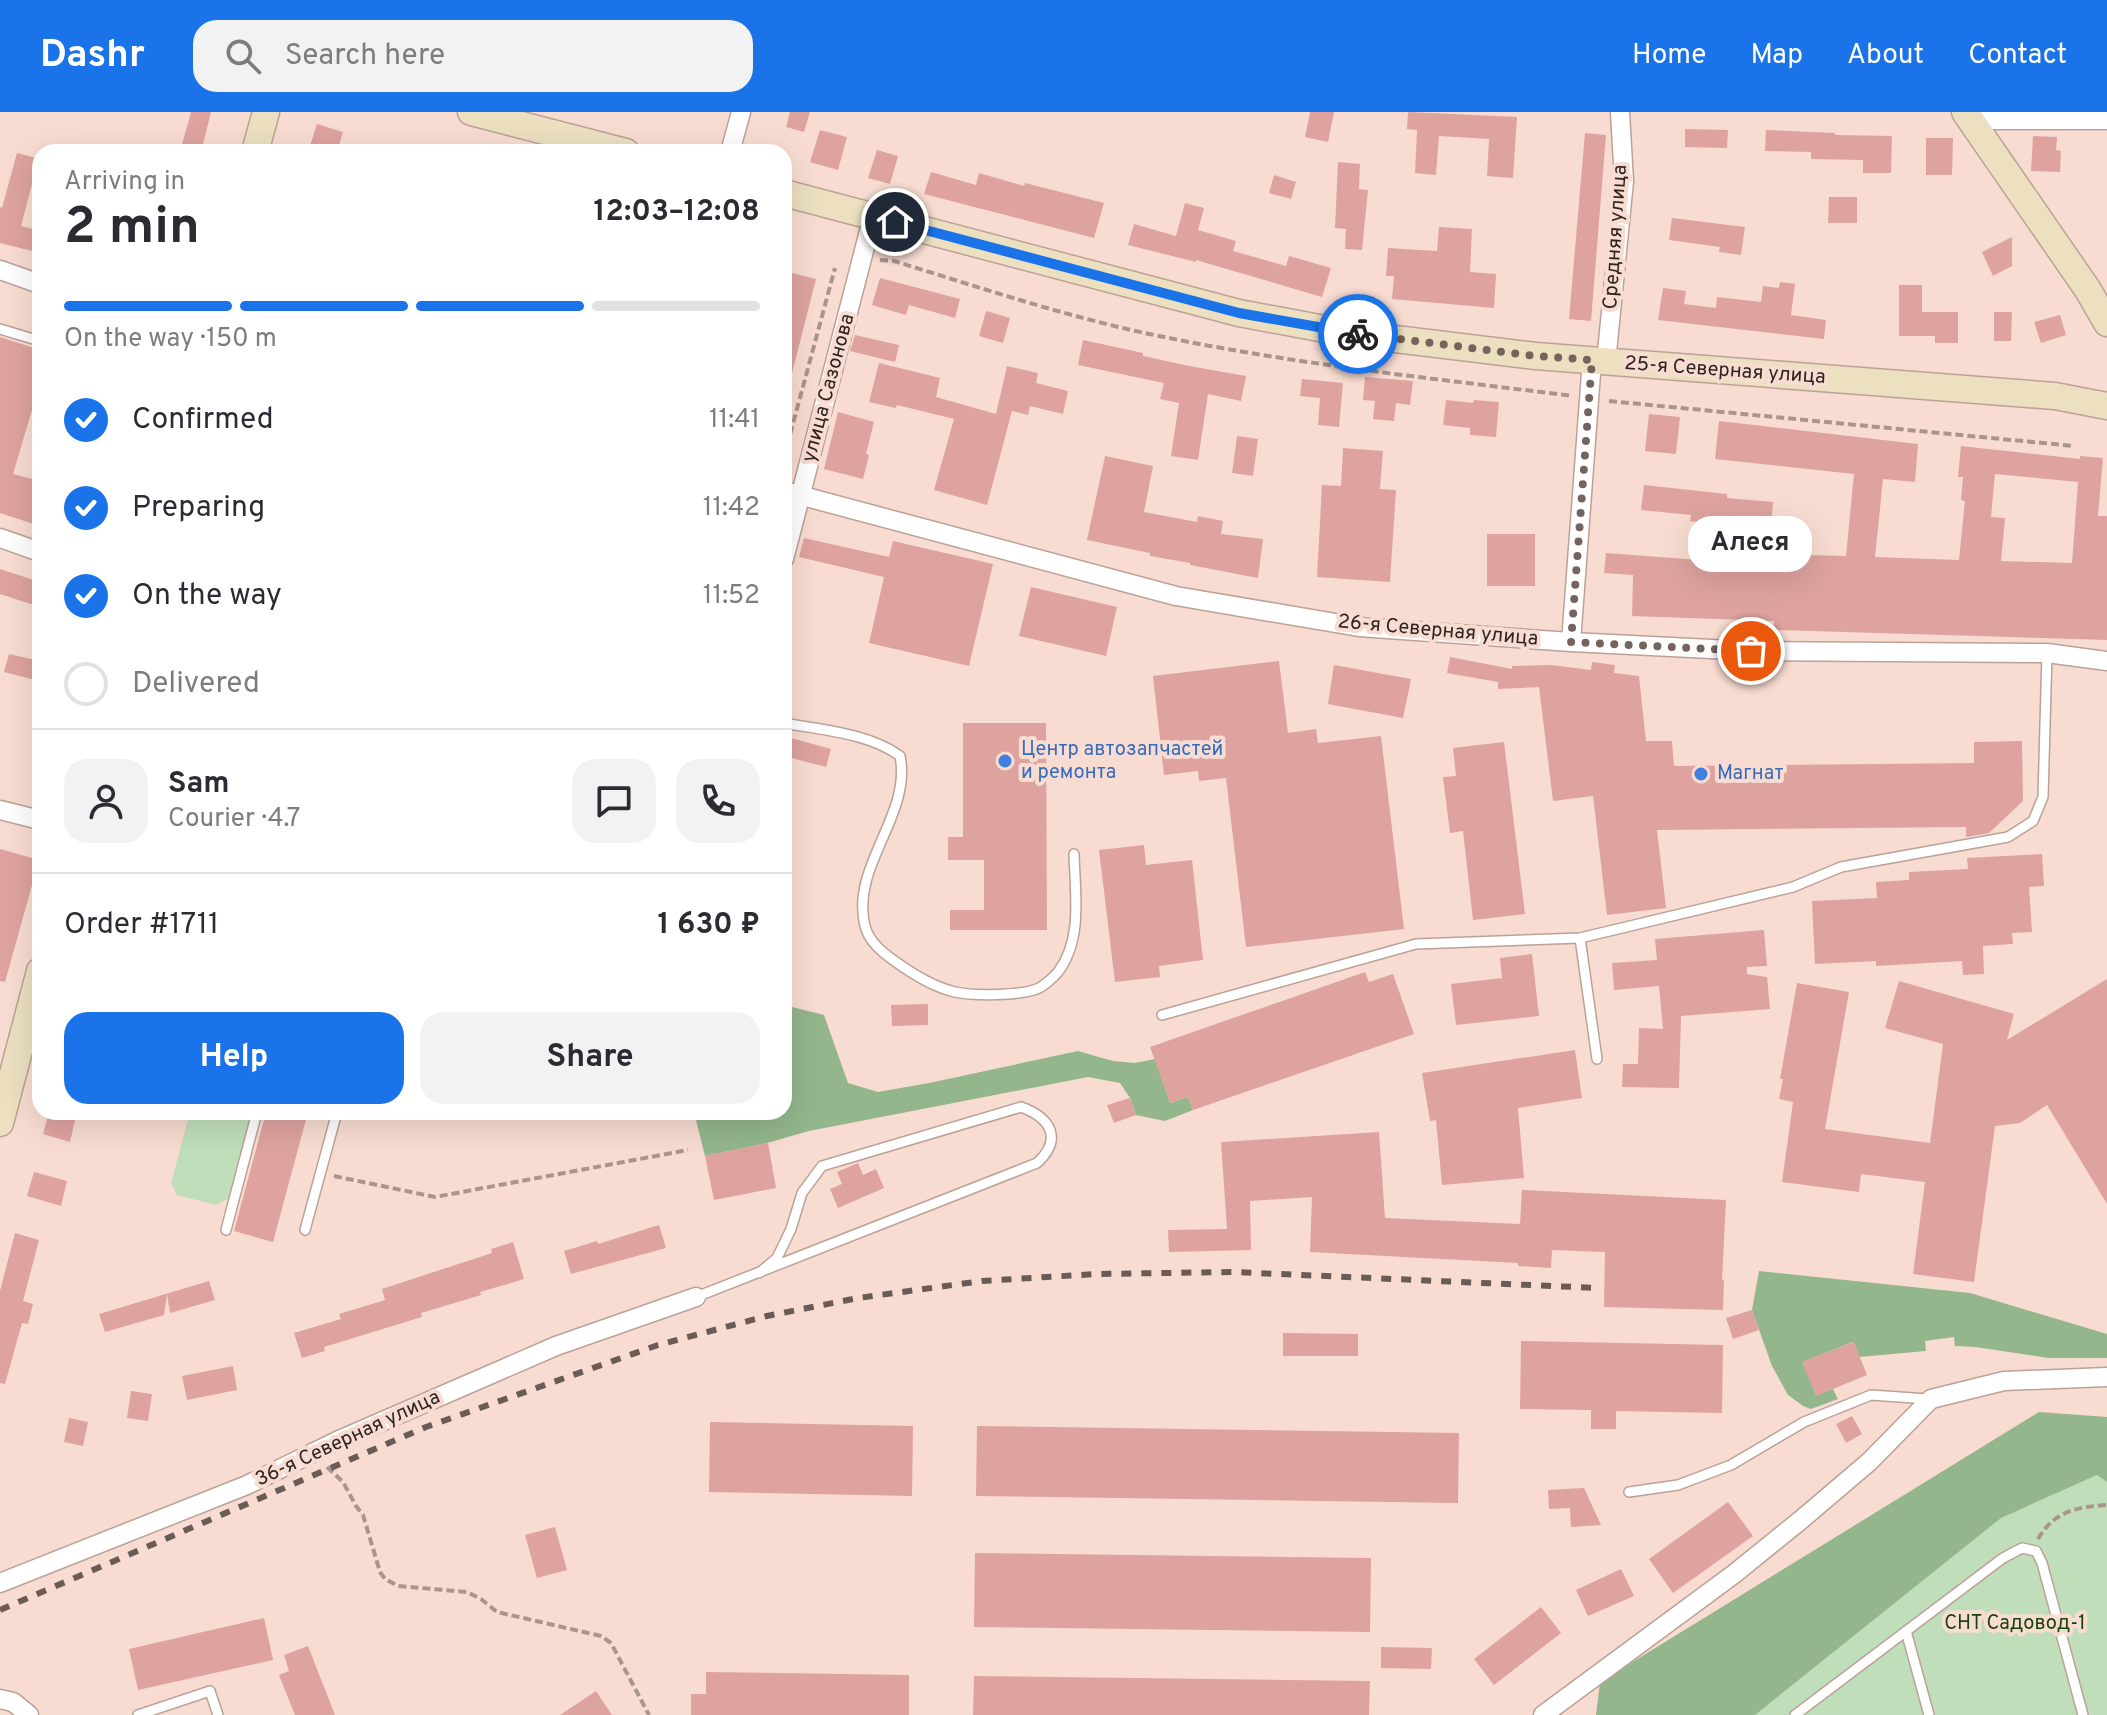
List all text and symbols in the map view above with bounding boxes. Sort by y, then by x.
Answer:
search box [193,20,753,92]
text: Dashr [40,32,145,81]
icon: search [221,34,265,78]
text: Search here [285,38,445,75]
text: Home [1632,38,1706,74]
text: Map [1750,38,1803,74]
text: About [1847,38,1924,74]
text: Contact [1968,38,2067,74]
street label: Средняя улица [1598,164,1634,310]
text: Arriving in [64,166,185,199]
pin [861,188,929,256]
text: 12:03–12:08 [594,194,760,231]
text: 2 min [64,196,200,262]
icon: home [873,200,917,244]
courier [1318,294,1398,374]
street label: улица Сазонова [797,311,861,465]
icon: bike [1336,312,1380,356]
text: On the way · 150 m [64,323,277,356]
street label: 25-я Северная улица [1624,351,1826,391]
icon: check [64,398,108,442]
text: Confirmed [132,402,274,439]
text: 11:41 [709,404,760,437]
icon: check [64,486,108,530]
text: Preparing [132,490,265,527]
text: 11:42 [703,492,760,525]
callout: Алеся [1689,515,1813,571]
text: Алеся [1711,527,1790,560]
icon: check [64,574,108,618]
text: On the way [132,578,282,615]
text: 11:52 [703,580,760,613]
street label: 26-я Северная улица [1337,609,1539,653]
pin [1717,617,1785,685]
icon: bag [1729,629,1773,673]
text: Delivered [132,666,260,703]
place label: Центр автозапчастей и ремонта [1021,737,1223,786]
marker: Центр автозапчастей и ремонта [996,752,1014,770]
button: person [64,759,148,843]
button: chat [572,759,656,843]
button: phone [676,759,760,843]
place label: Магнат [1717,761,1783,787]
marker: Магнат [1692,765,1710,783]
text: Sam [168,766,230,803]
text: Courier · 4.7 [168,803,300,836]
text: Order #1711 [64,907,219,944]
text: 1 630 ₽ [658,907,760,944]
button: Help [64,1012,404,1104]
button: Share [420,1012,760,1104]
street label: 36-я Северная улица [251,1385,445,1493]
park label: СНТ Садовод-1 [1944,1611,2086,1637]

